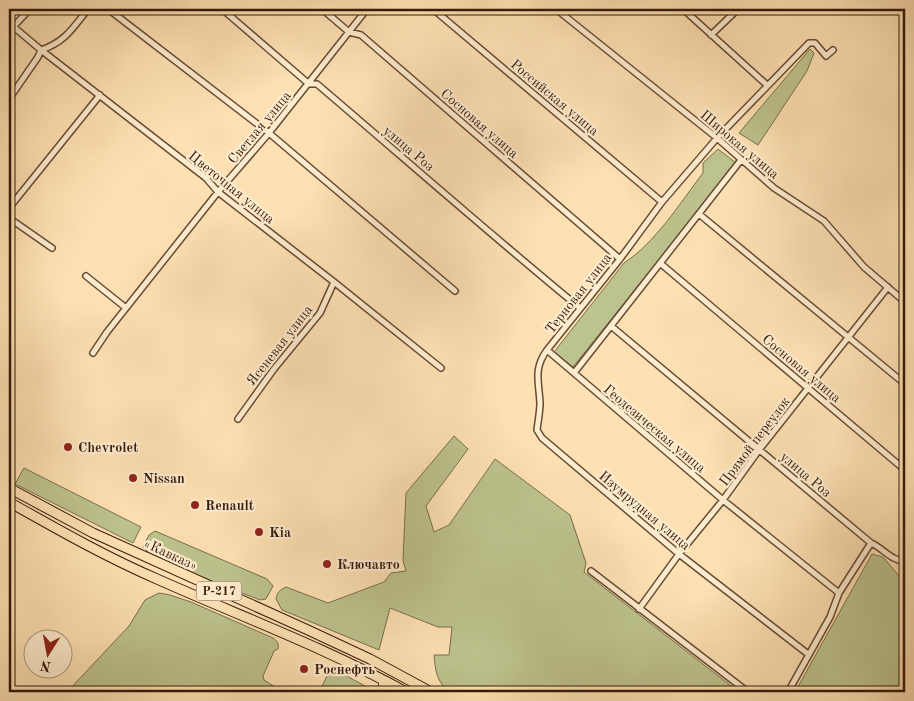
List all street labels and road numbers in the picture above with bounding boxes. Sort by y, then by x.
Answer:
street label: Российская улица [508,57,601,139]
street label: Сосновая улица [438,86,521,161]
street label: Светлая улица [226,89,294,167]
street label: Широкая улица [697,108,781,182]
street label: улица Роз [380,124,436,174]
street label: Цветочная улица [186,149,277,227]
street label: Терновая улица [543,251,615,337]
street label: Ясеневая улица [244,303,315,388]
street label: Сосновая улица [759,332,843,406]
street label: Геодезическая улица [601,382,708,475]
street label: Прямой переулок [717,394,793,489]
street label: улица Роз [777,450,833,500]
street label: Изумрудная улица [596,469,693,553]
street label: «Кавказ» [142,536,200,573]
road number: Р-217 [196,582,242,600]

